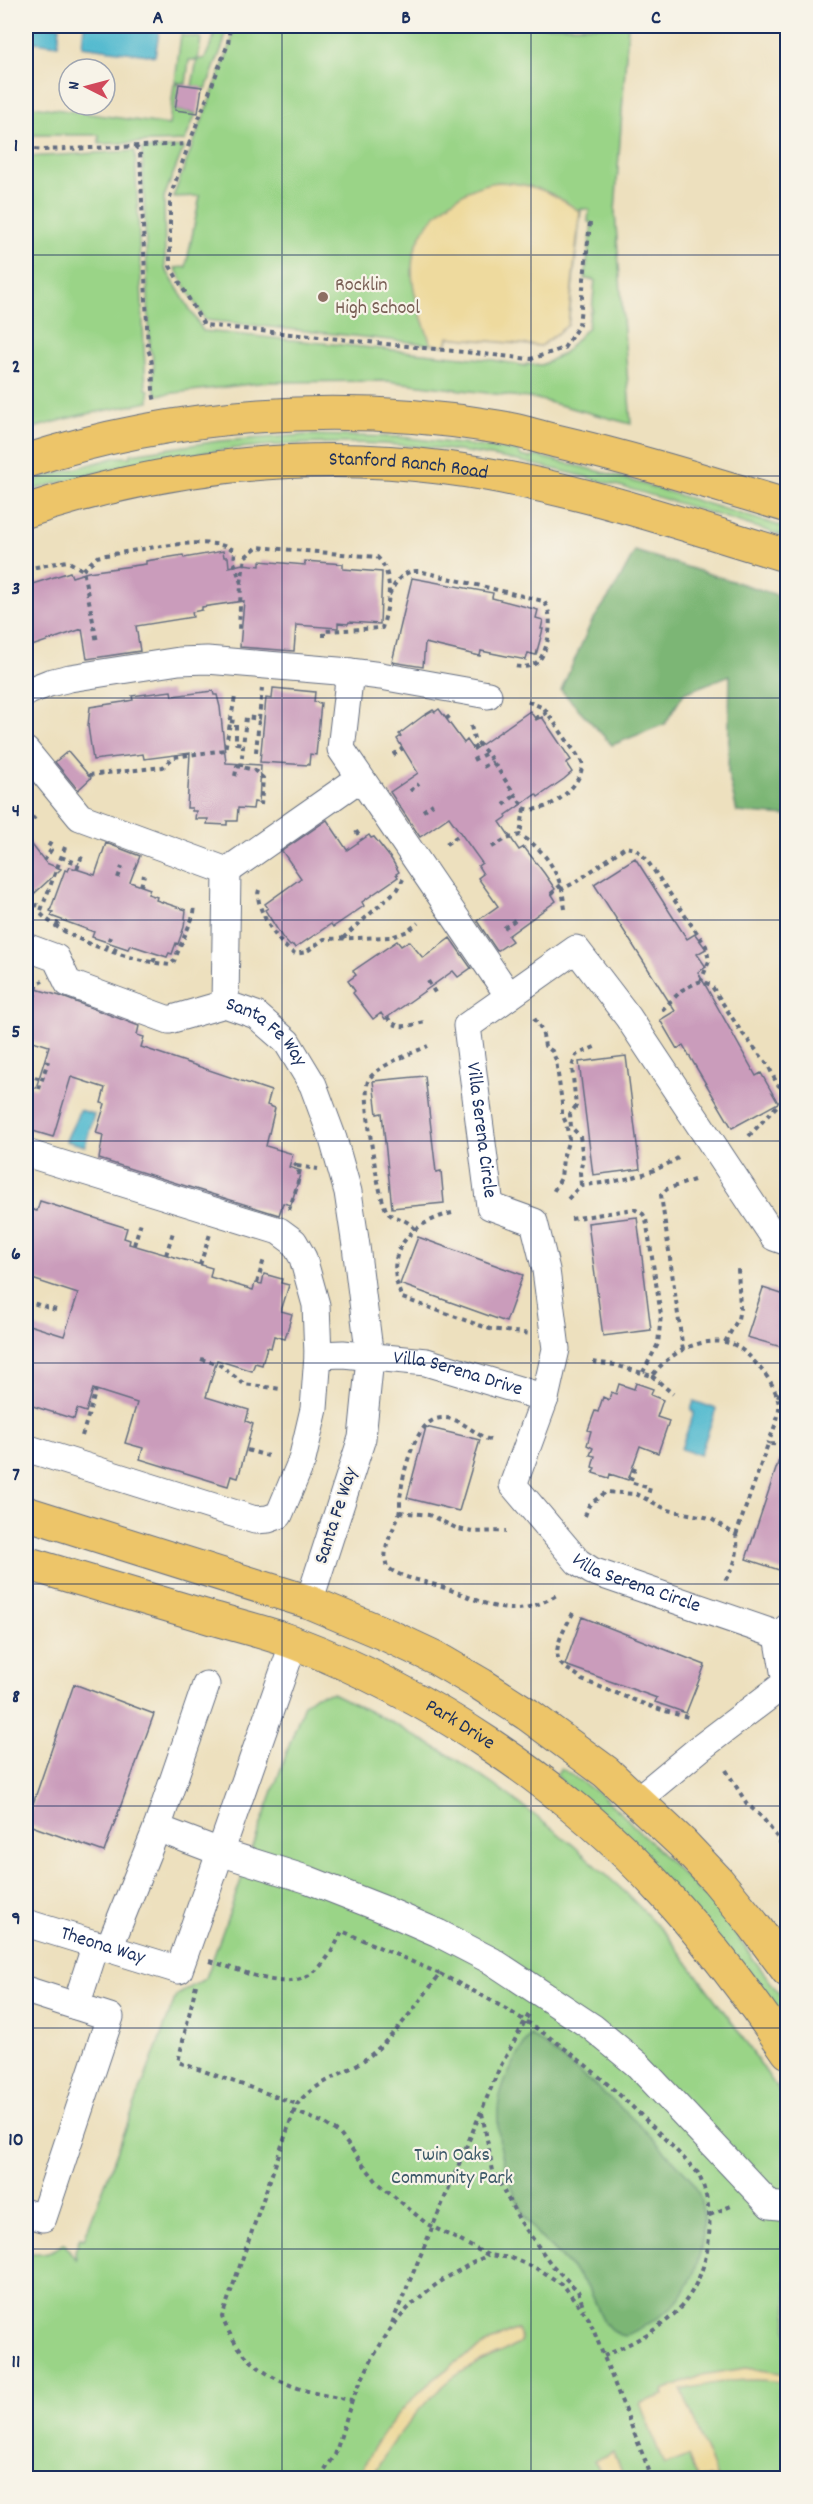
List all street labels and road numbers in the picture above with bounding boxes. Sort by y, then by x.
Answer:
street label: Stanford Ranch Road [329,446,490,488]
street label: Santa Fe Way [221,991,314,1073]
street label: Villa Serena Circle [458,1061,503,1200]
street label: Villa Serena Drive [392,1345,526,1404]
street label: Santa Fe Way [308,1463,366,1568]
street label: Villa Serena Circle [563,1548,704,1621]
street label: Park Drive [420,1693,500,1758]
street label: Theona Way [57,1920,149,1973]

